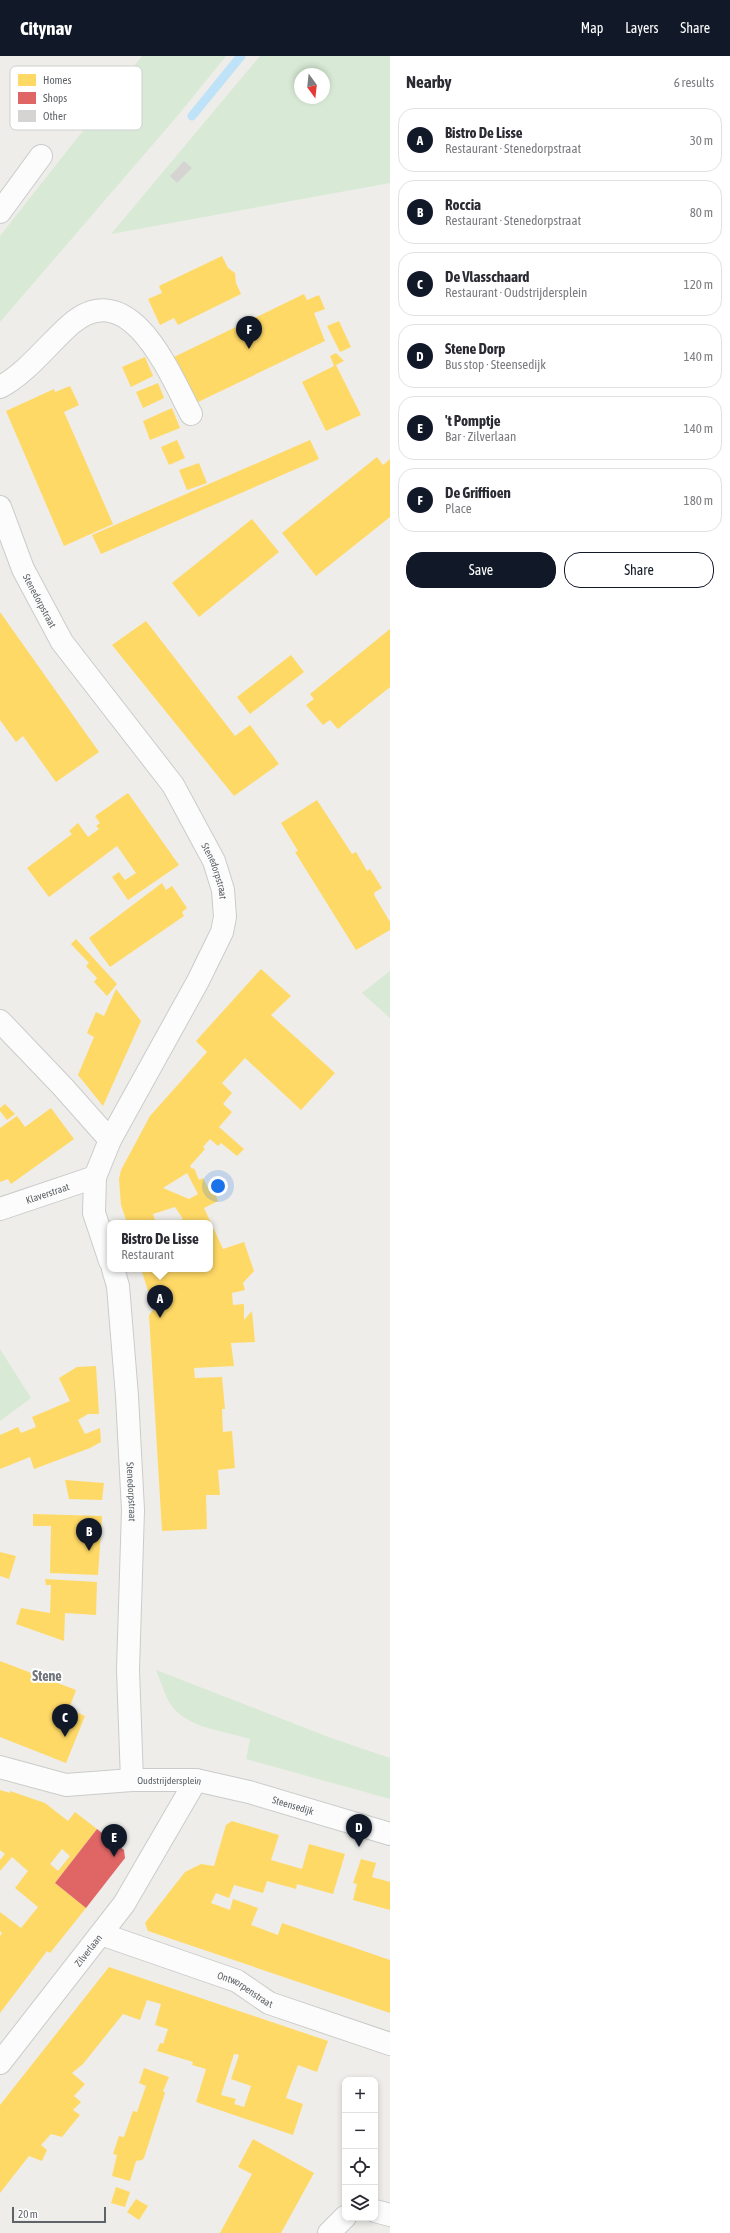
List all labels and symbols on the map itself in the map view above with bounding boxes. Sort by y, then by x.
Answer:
legend [10,66,142,130]
north arrow [294,68,330,104]
text: Homes [43,74,71,86]
text: Shops [43,92,67,104]
text: Other [43,110,67,122]
pin: F [236,316,262,349]
street label: Stenedorpstraat [21,572,59,630]
street label: Stenedorpstraat [200,841,229,900]
your location [208,1176,228,1196]
street label: Klaverstraat [24,1181,71,1205]
pin: A [147,1285,173,1318]
street label: Stenedorpstraat [125,1462,139,1522]
pin: B [76,1518,102,1551]
district label: Stene [32,1668,62,1684]
pin: C [52,1704,78,1737]
street label: Oudstrijdersplein [137,1775,203,1787]
street label: Steensedijk [271,1794,316,1817]
pin: D [346,1814,372,1847]
pin: E [101,1824,127,1857]
street label: Zilverlaan [72,1932,104,1968]
street label: Ontworpenstraat [216,1969,274,2009]
scale bar [12,2205,106,2224]

